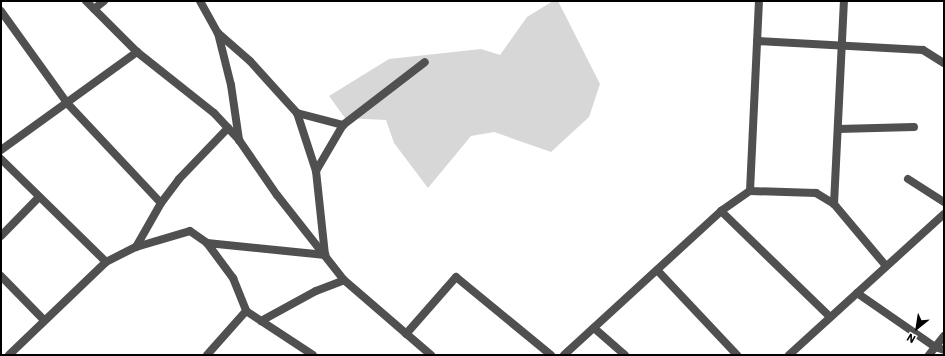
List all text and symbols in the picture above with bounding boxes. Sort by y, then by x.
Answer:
north arrow [897,308,937,348]
text: N [904,330,918,346]

